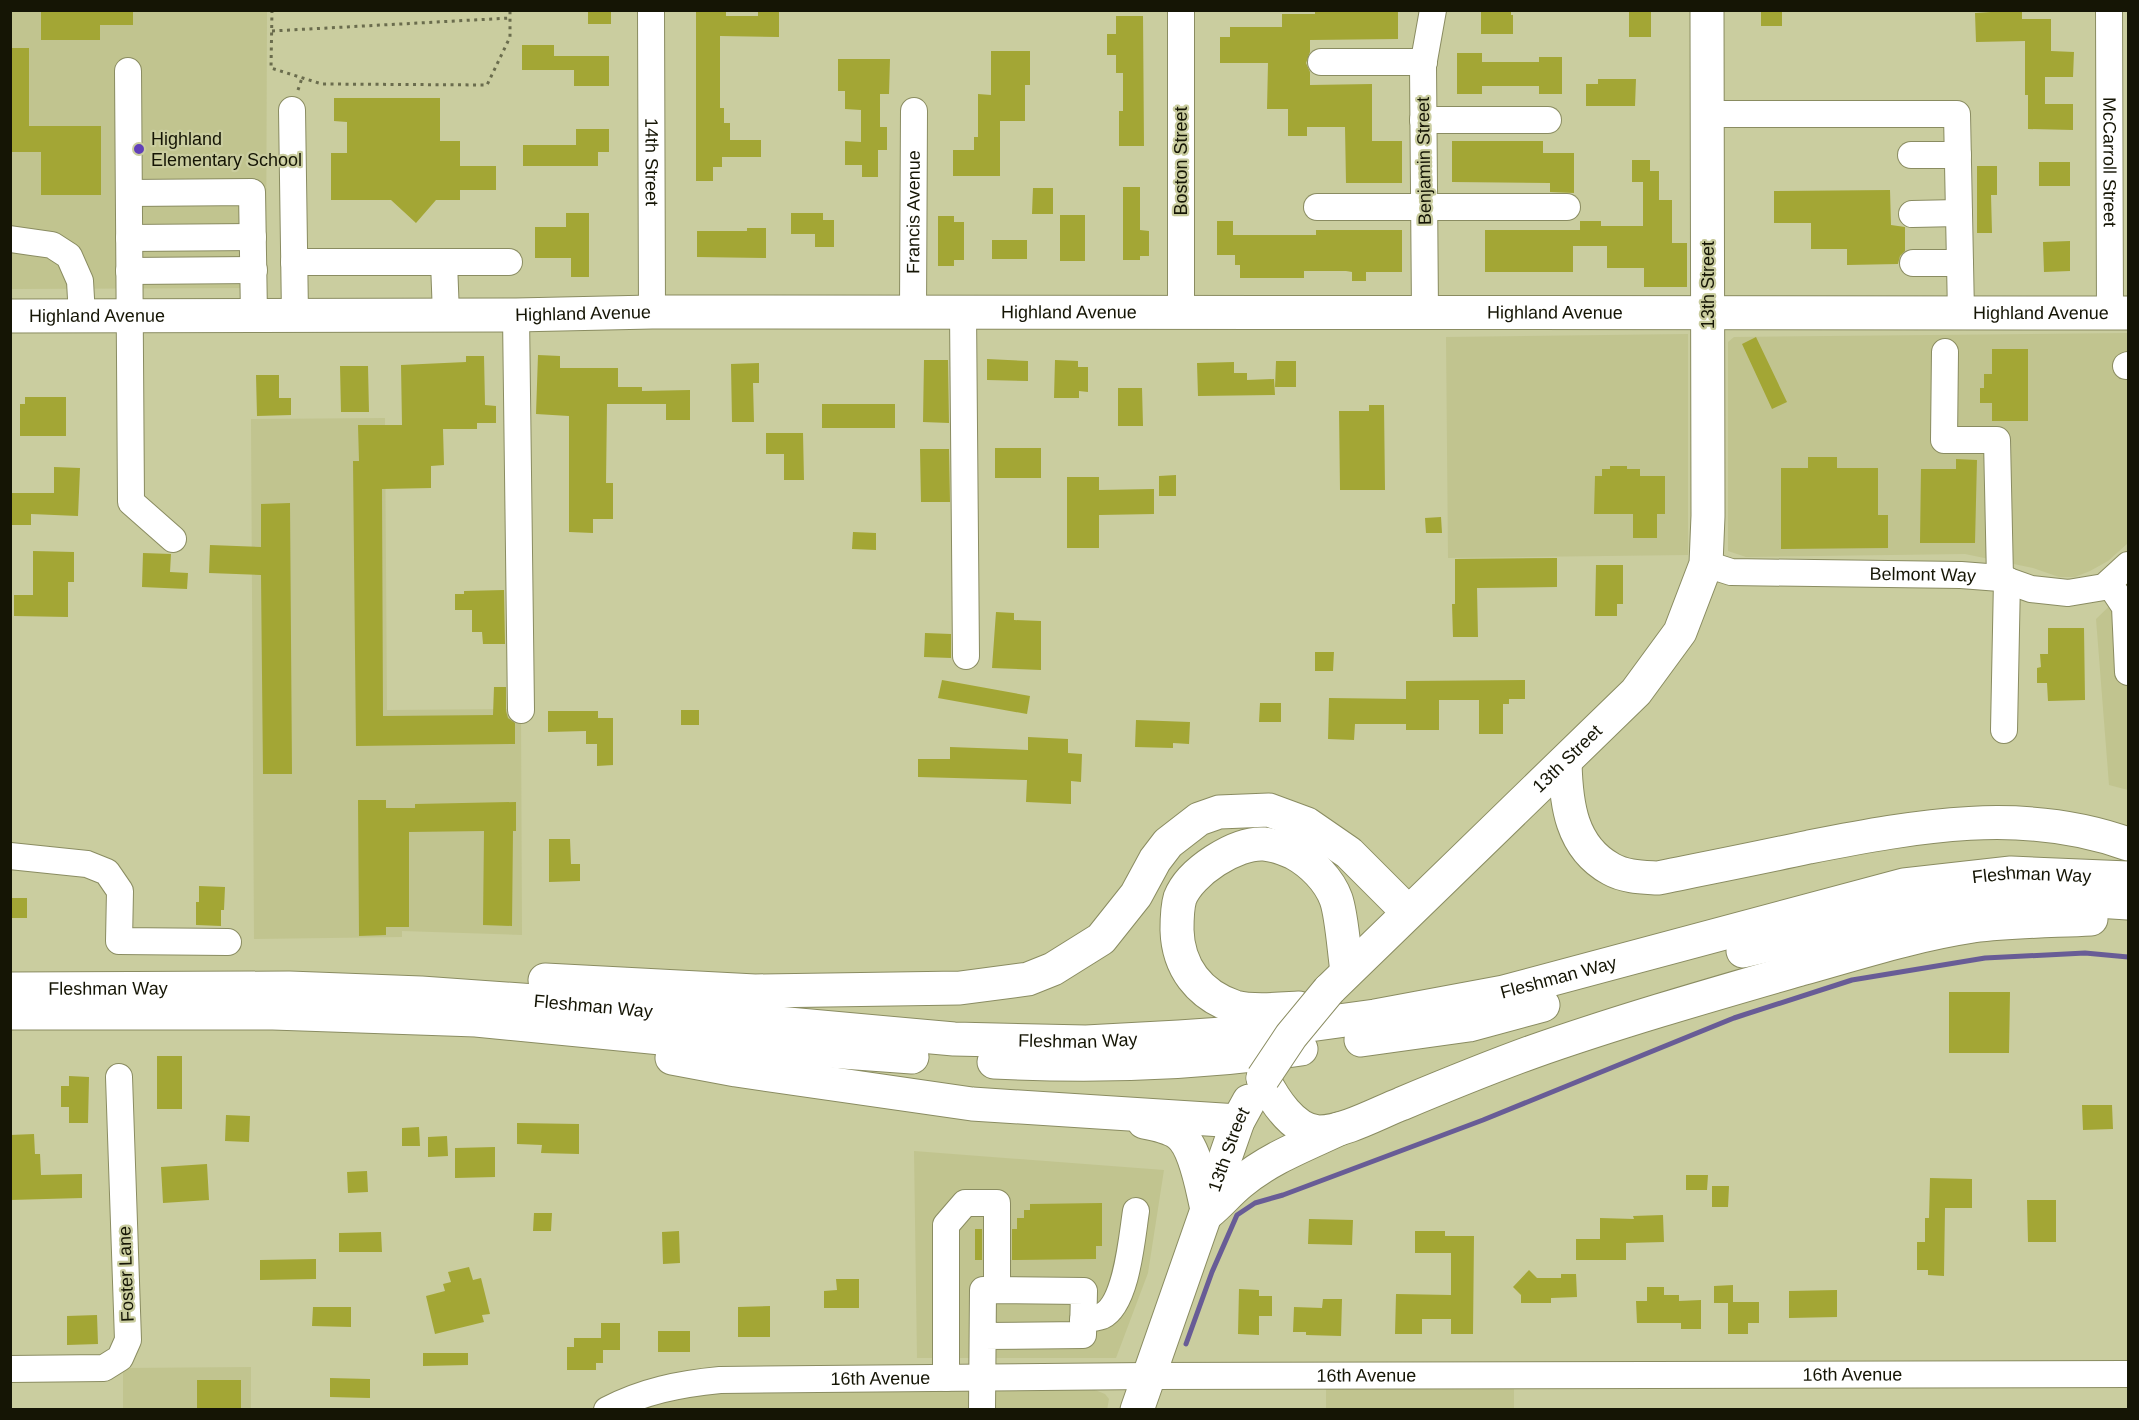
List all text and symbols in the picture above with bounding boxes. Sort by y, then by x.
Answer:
street label: Benjamin Street [1413,97,1435,225]
street label: McCarroll Street [2099,97,2120,227]
street label: Boston Street [1171,106,1191,216]
street label: 14th Street [641,118,662,206]
place label: Highland Elementary School [151,129,302,170]
marker: Highland Elementary School [132,142,146,156]
street label: Francis Avenue [903,150,924,274]
street label: 13th Street [1698,241,1718,329]
street label: Highland Avenue [515,302,651,325]
street label: Highland Avenue [1001,302,1137,322]
street label: Highland Avenue [1487,303,1623,323]
street label: Highland Avenue [1973,303,2109,323]
street label: Highland Avenue [29,306,165,326]
street label: Belmont Way [1869,564,1977,586]
street label: 13th Street [1529,721,1606,797]
street label: Fleshman Way [1971,863,2092,887]
street label: Fleshman Way [1498,952,1619,1003]
street label: Fleshman Way [48,978,168,999]
street label: Fleshman Way [533,991,654,1022]
street label: Fleshman Way [1018,1029,1138,1052]
street label: 13th Street [1204,1104,1253,1194]
street label: Foster Lane [114,1226,138,1322]
street label: 16th Avenue [1802,1364,1902,1385]
street label: 16th Avenue [1316,1365,1416,1386]
street label: 16th Avenue [830,1368,930,1389]

